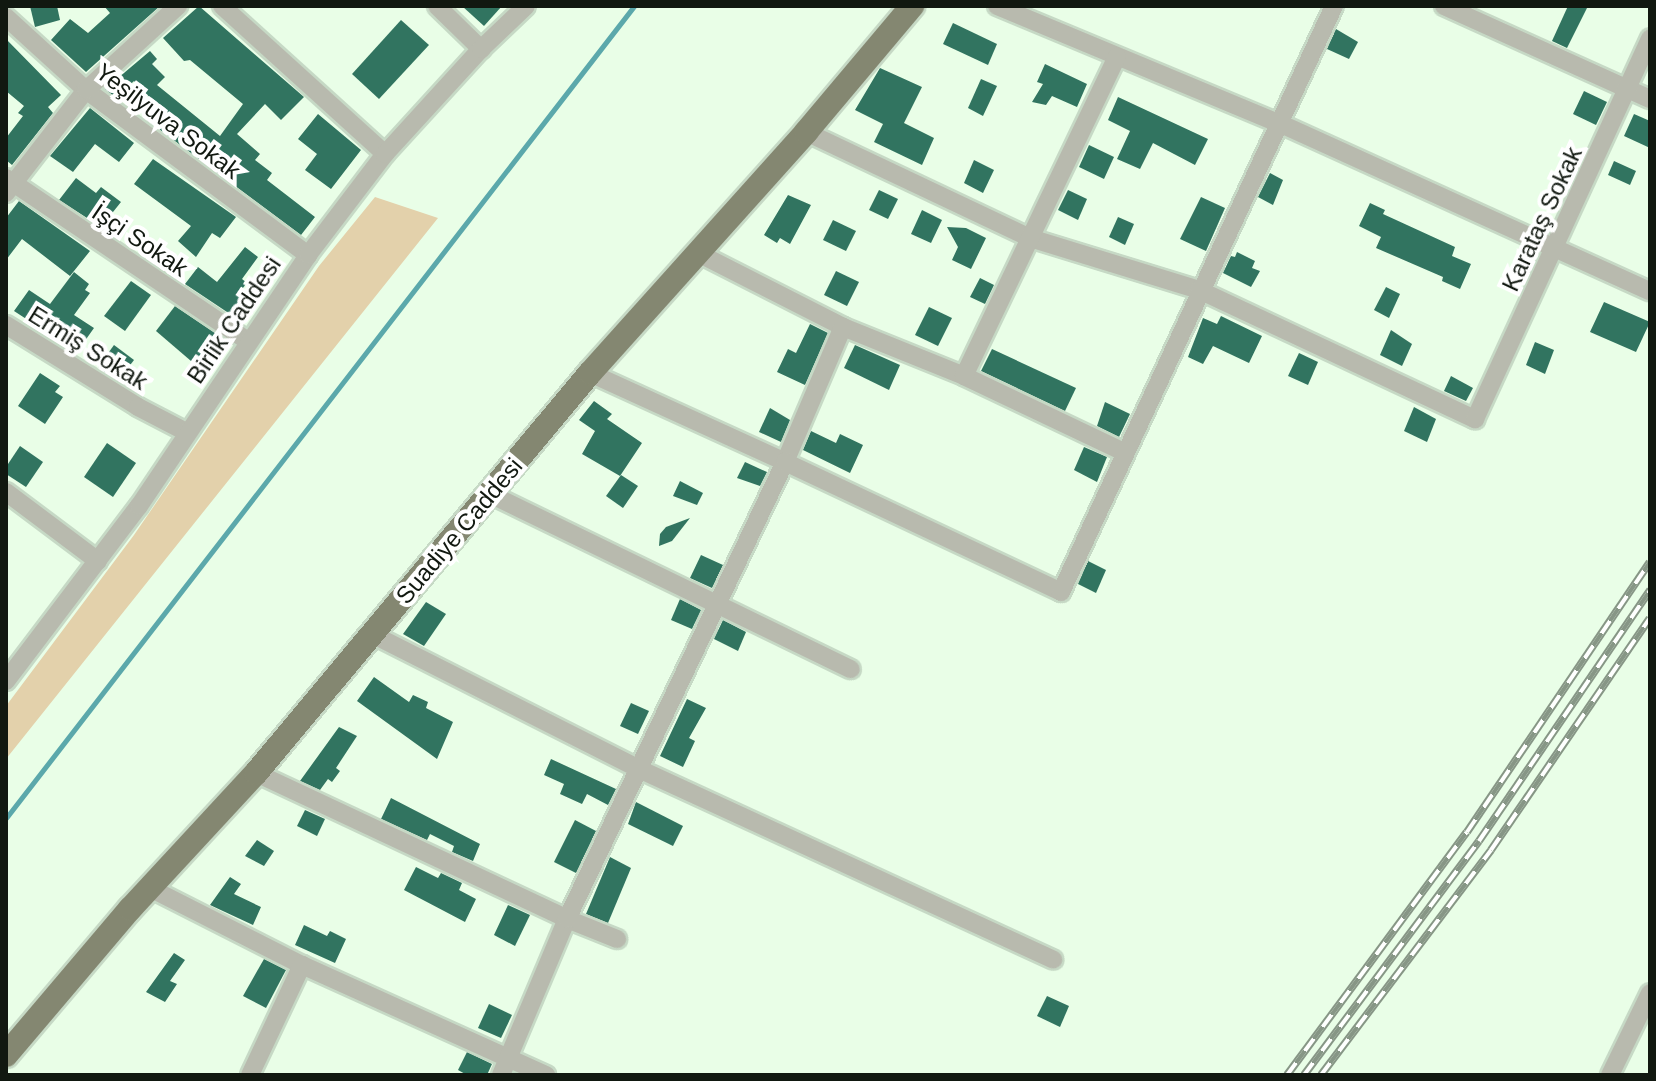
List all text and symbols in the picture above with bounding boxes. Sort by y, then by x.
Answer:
street label: Yeşilyuva Sokak [90,57,246,185]
street label: Karataş Sokak [1496,142,1588,296]
street label: İşçi Sokak [87,197,193,283]
street label: Birlik Caddesi [181,251,287,389]
street label: Ermiş Sokak [23,300,153,396]
street label: Suadiye Caddesi [390,452,528,610]

